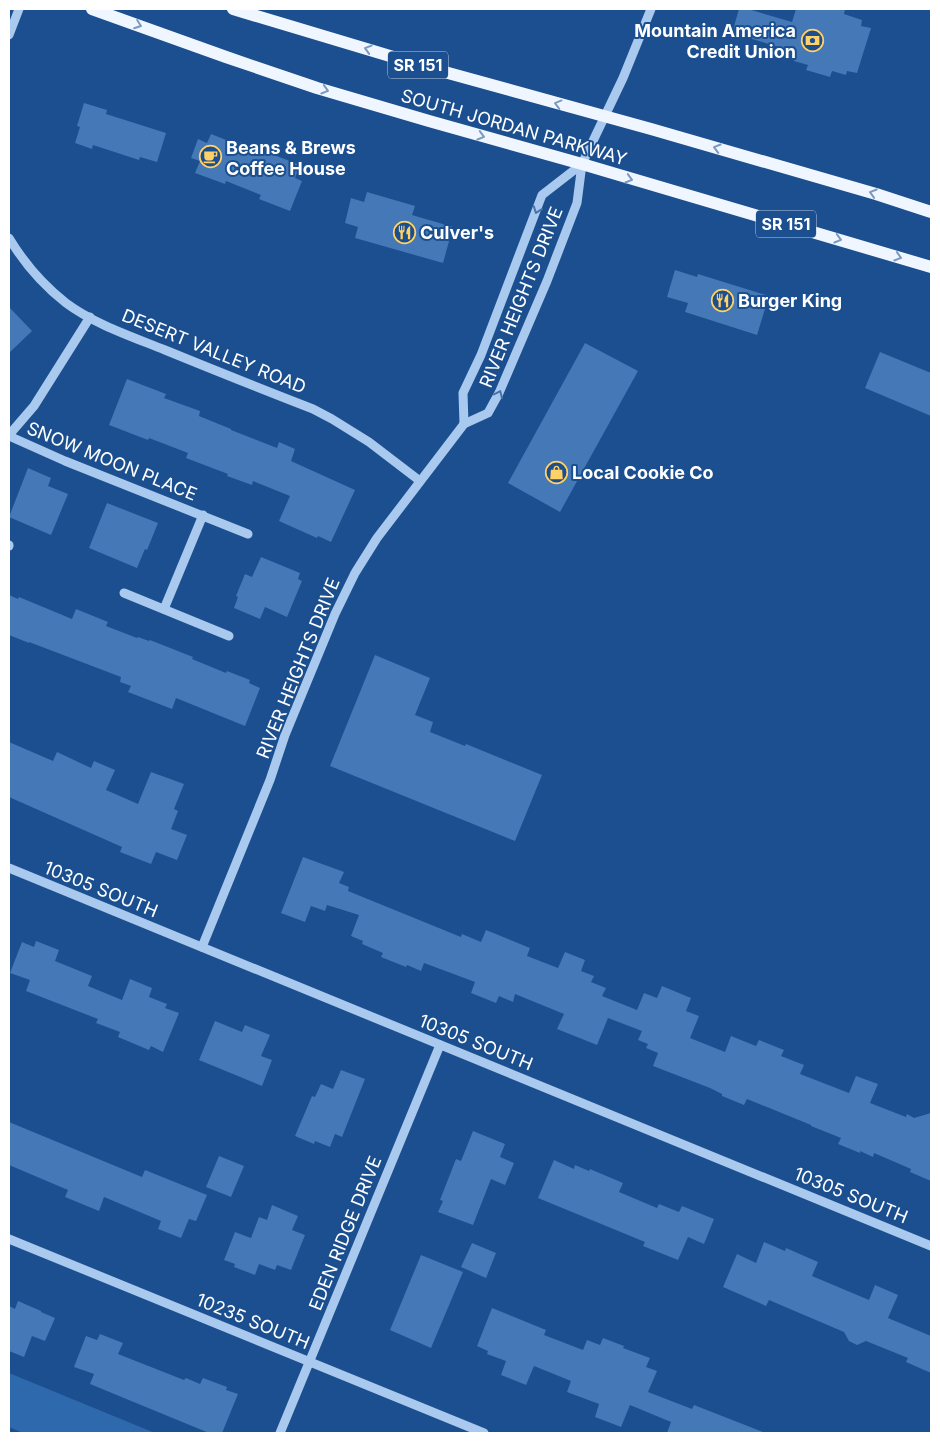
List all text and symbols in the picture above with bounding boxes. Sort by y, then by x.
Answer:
one-way arrow [133,19,141,29]
place label: Mountain America Credit Union [634,20,796,62]
bank icon: Mountain America Credit Union [800,28,824,52]
one-way arrow [364,45,372,55]
road number: SR 151 [388,52,448,78]
one-way arrow [320,85,329,95]
street label: SOUTH JORDAN PARKWAY [399,85,629,169]
one-way arrow [554,99,562,109]
one-way arrow [477,130,485,141]
place label: Beans & Brews Coffee House [226,137,356,179]
one-way arrow [713,143,721,153]
cafe icon: Beans & Brews Coffee House [198,145,222,169]
one-way arrow [624,173,633,183]
one-way arrow [869,189,877,199]
street label: RIVER HEIGHTS DRIVE [475,204,567,390]
one-way arrow [533,205,543,213]
road number: SR 151 [756,210,816,238]
restaurant icon: Culver's [392,220,416,244]
place label: Culver's [420,222,494,243]
one-way arrow [833,233,841,243]
one-way arrow [894,251,902,261]
restaurant icon: Burger King [710,288,734,312]
place label: Burger King [738,290,842,311]
street label: DESERT VALLEY ROAD [119,304,309,398]
one-way arrow [493,390,503,399]
street label: SNOW MOON PLACE [24,417,200,505]
shop icon: Local Cookie Co [544,460,568,484]
place label: Local Cookie Co [572,462,714,483]
street label: RIVER HEIGHTS DRIVE [252,575,344,761]
street label: 10305 SOUTH [41,857,161,921]
street label: 10305 SOUTH [416,1010,536,1074]
street label: EDEN RIDGE DRIVE [304,1153,386,1313]
street label: 10305 SOUTH [791,1163,911,1227]
street label: 10235 SOUTH [193,1289,313,1353]

